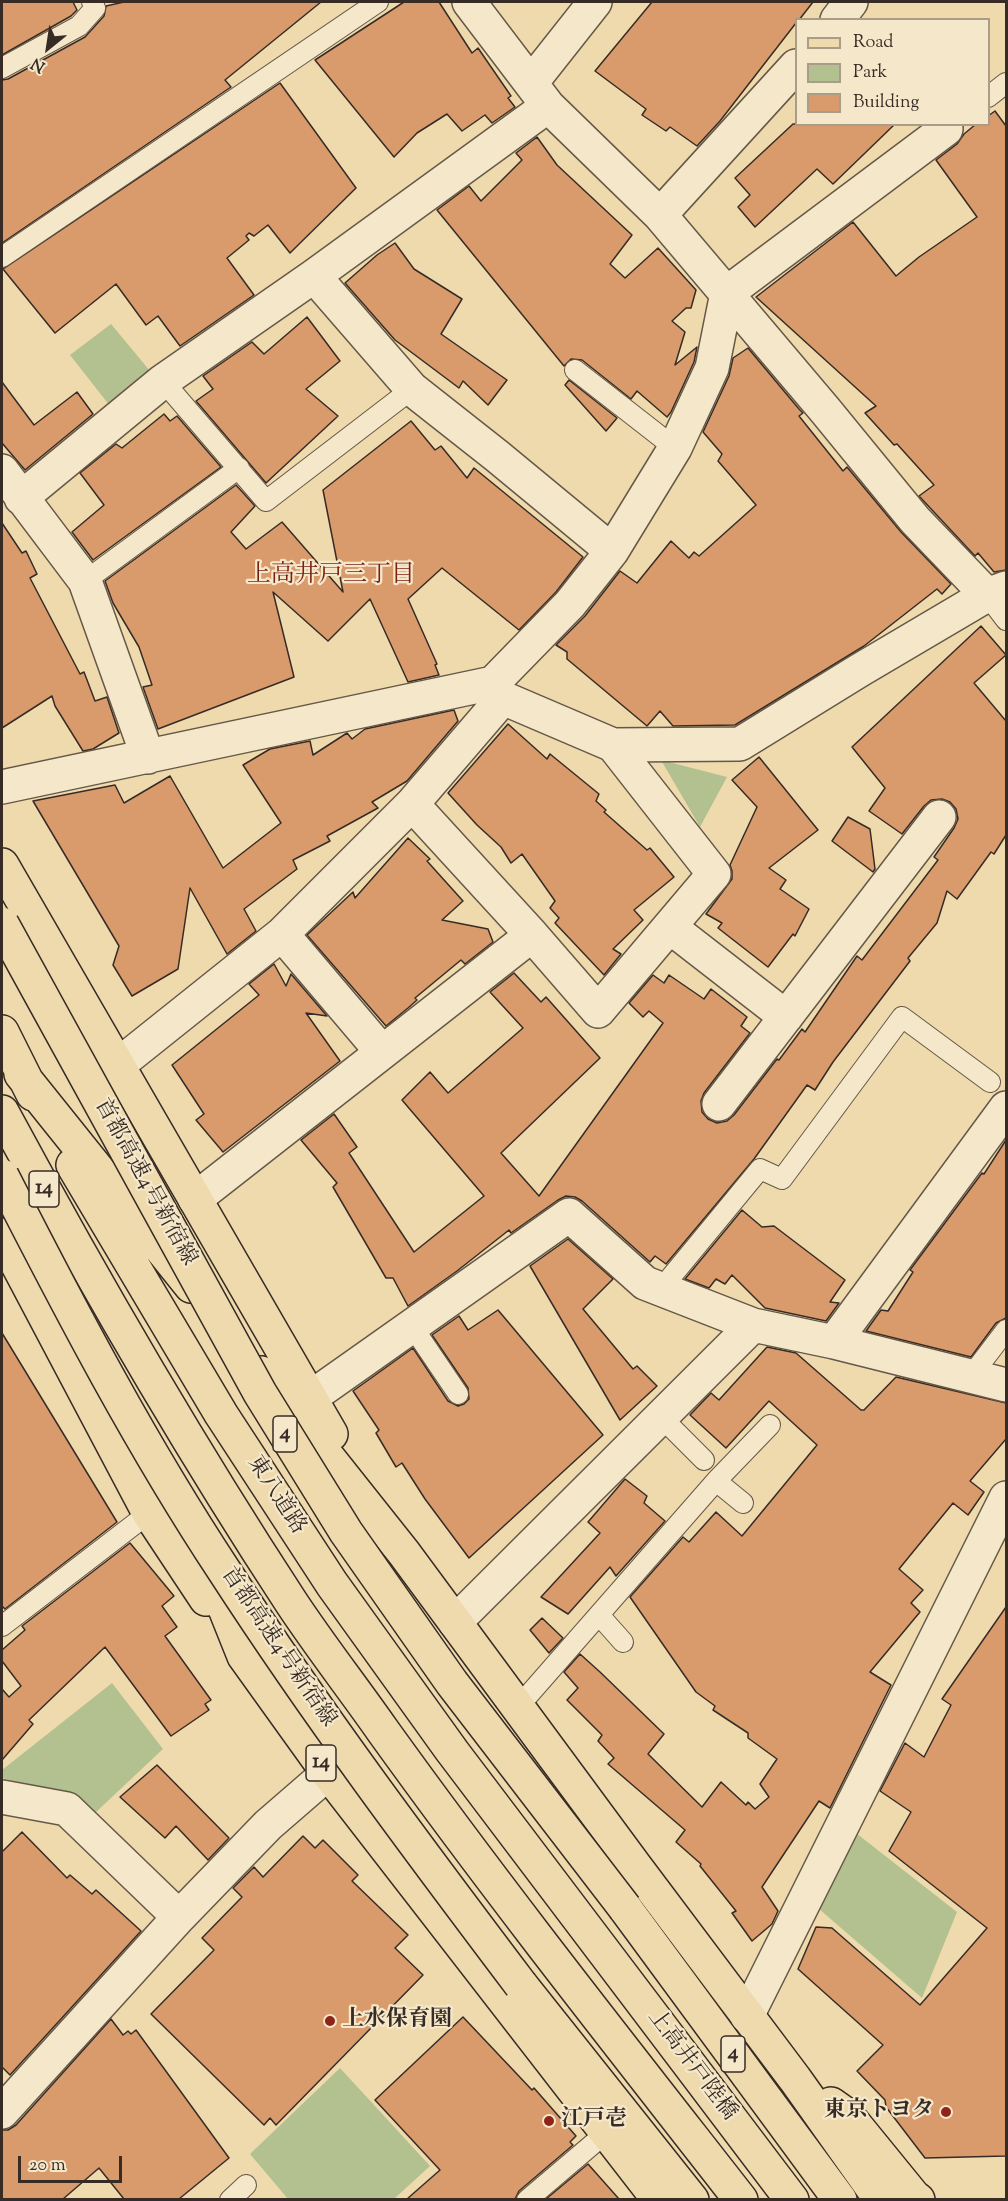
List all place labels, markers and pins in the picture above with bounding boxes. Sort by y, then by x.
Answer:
place label: 上水保育園 [342,2008,452,2034]
marker: 上水保育園 [323,2014,337,2028]
place label: 東京トヨタ [824,2099,934,2125]
marker: 東京トヨタ [939,2105,953,2119]
place label: 江戸壱 [561,2108,627,2134]
marker: 江戸壱 [542,2114,556,2128]

